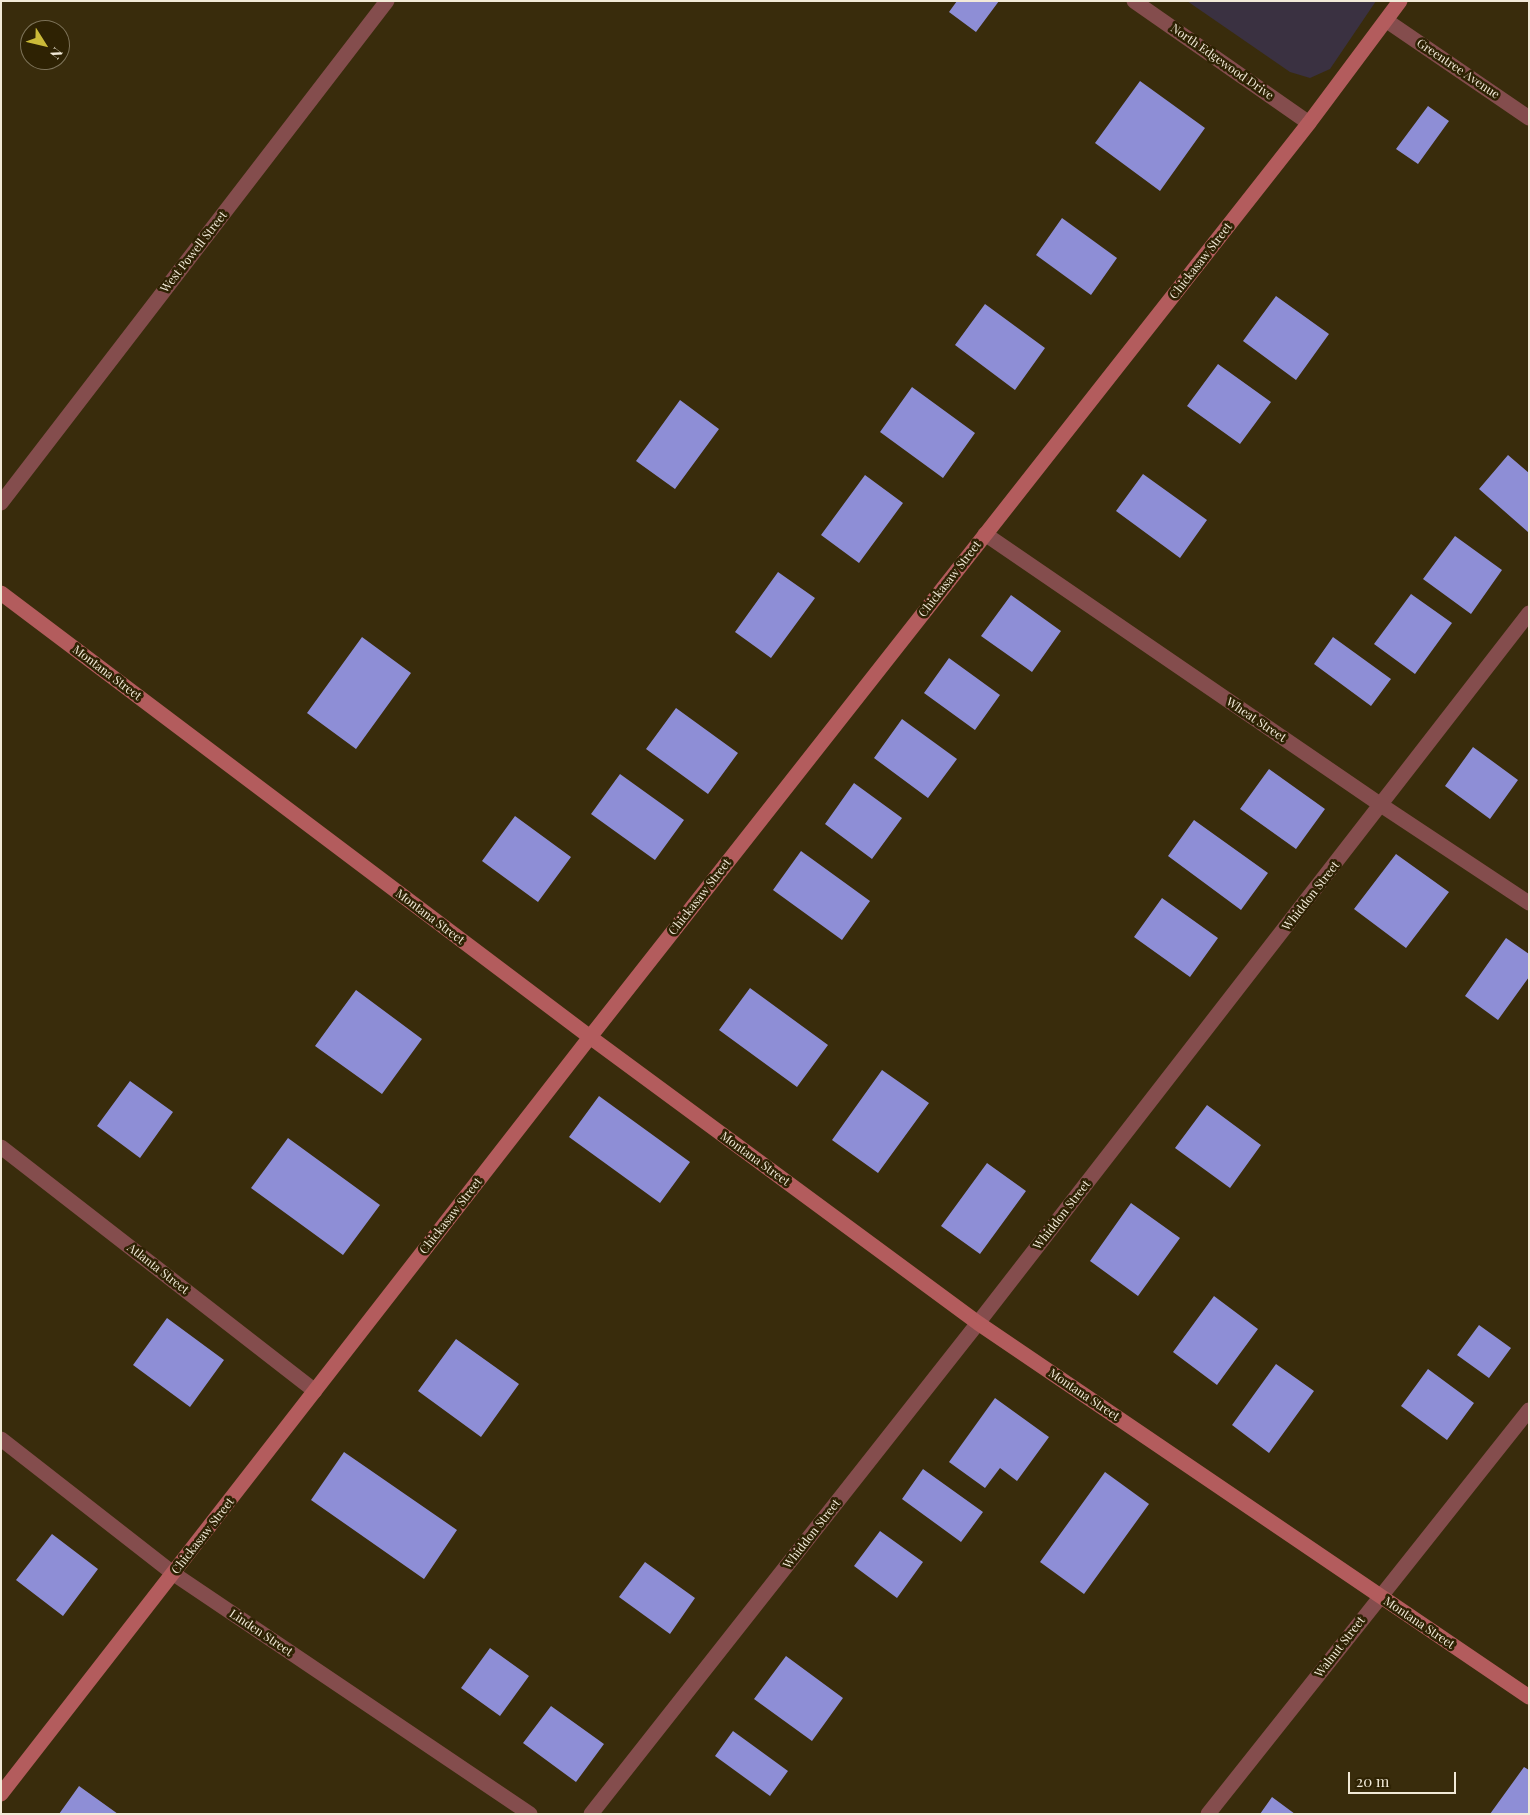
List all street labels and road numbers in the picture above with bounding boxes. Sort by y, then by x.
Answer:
street label: North Edgewood Drive [1168,21,1276,103]
street label: Greentree Avenue [1414,36,1502,102]
street label: West Powell Street [158,208,230,296]
street label: Chickasaw Street [1167,220,1235,302]
street label: Chickasaw Street [916,538,984,620]
street label: Montana Street [70,642,144,704]
street label: Wheat Street [1223,695,1289,745]
street label: Chickasaw Street [666,856,734,938]
street label: Whiddon Street [1279,858,1343,934]
street label: Montana Street [393,886,467,948]
street label: Montana Street [717,1129,793,1189]
street label: Chickasaw Street [417,1175,485,1257]
street label: Whiddon Street [1030,1177,1094,1253]
street label: Atlanta Street [124,1241,192,1297]
street label: Montana Street [1046,1366,1122,1424]
street label: Chickasaw Street [169,1495,237,1577]
street label: Whiddon Street [780,1496,844,1572]
street label: Montana Street [1381,1594,1457,1652]
street label: Linden Street [227,1607,295,1659]
street label: Walnut Street [1312,1614,1368,1680]

